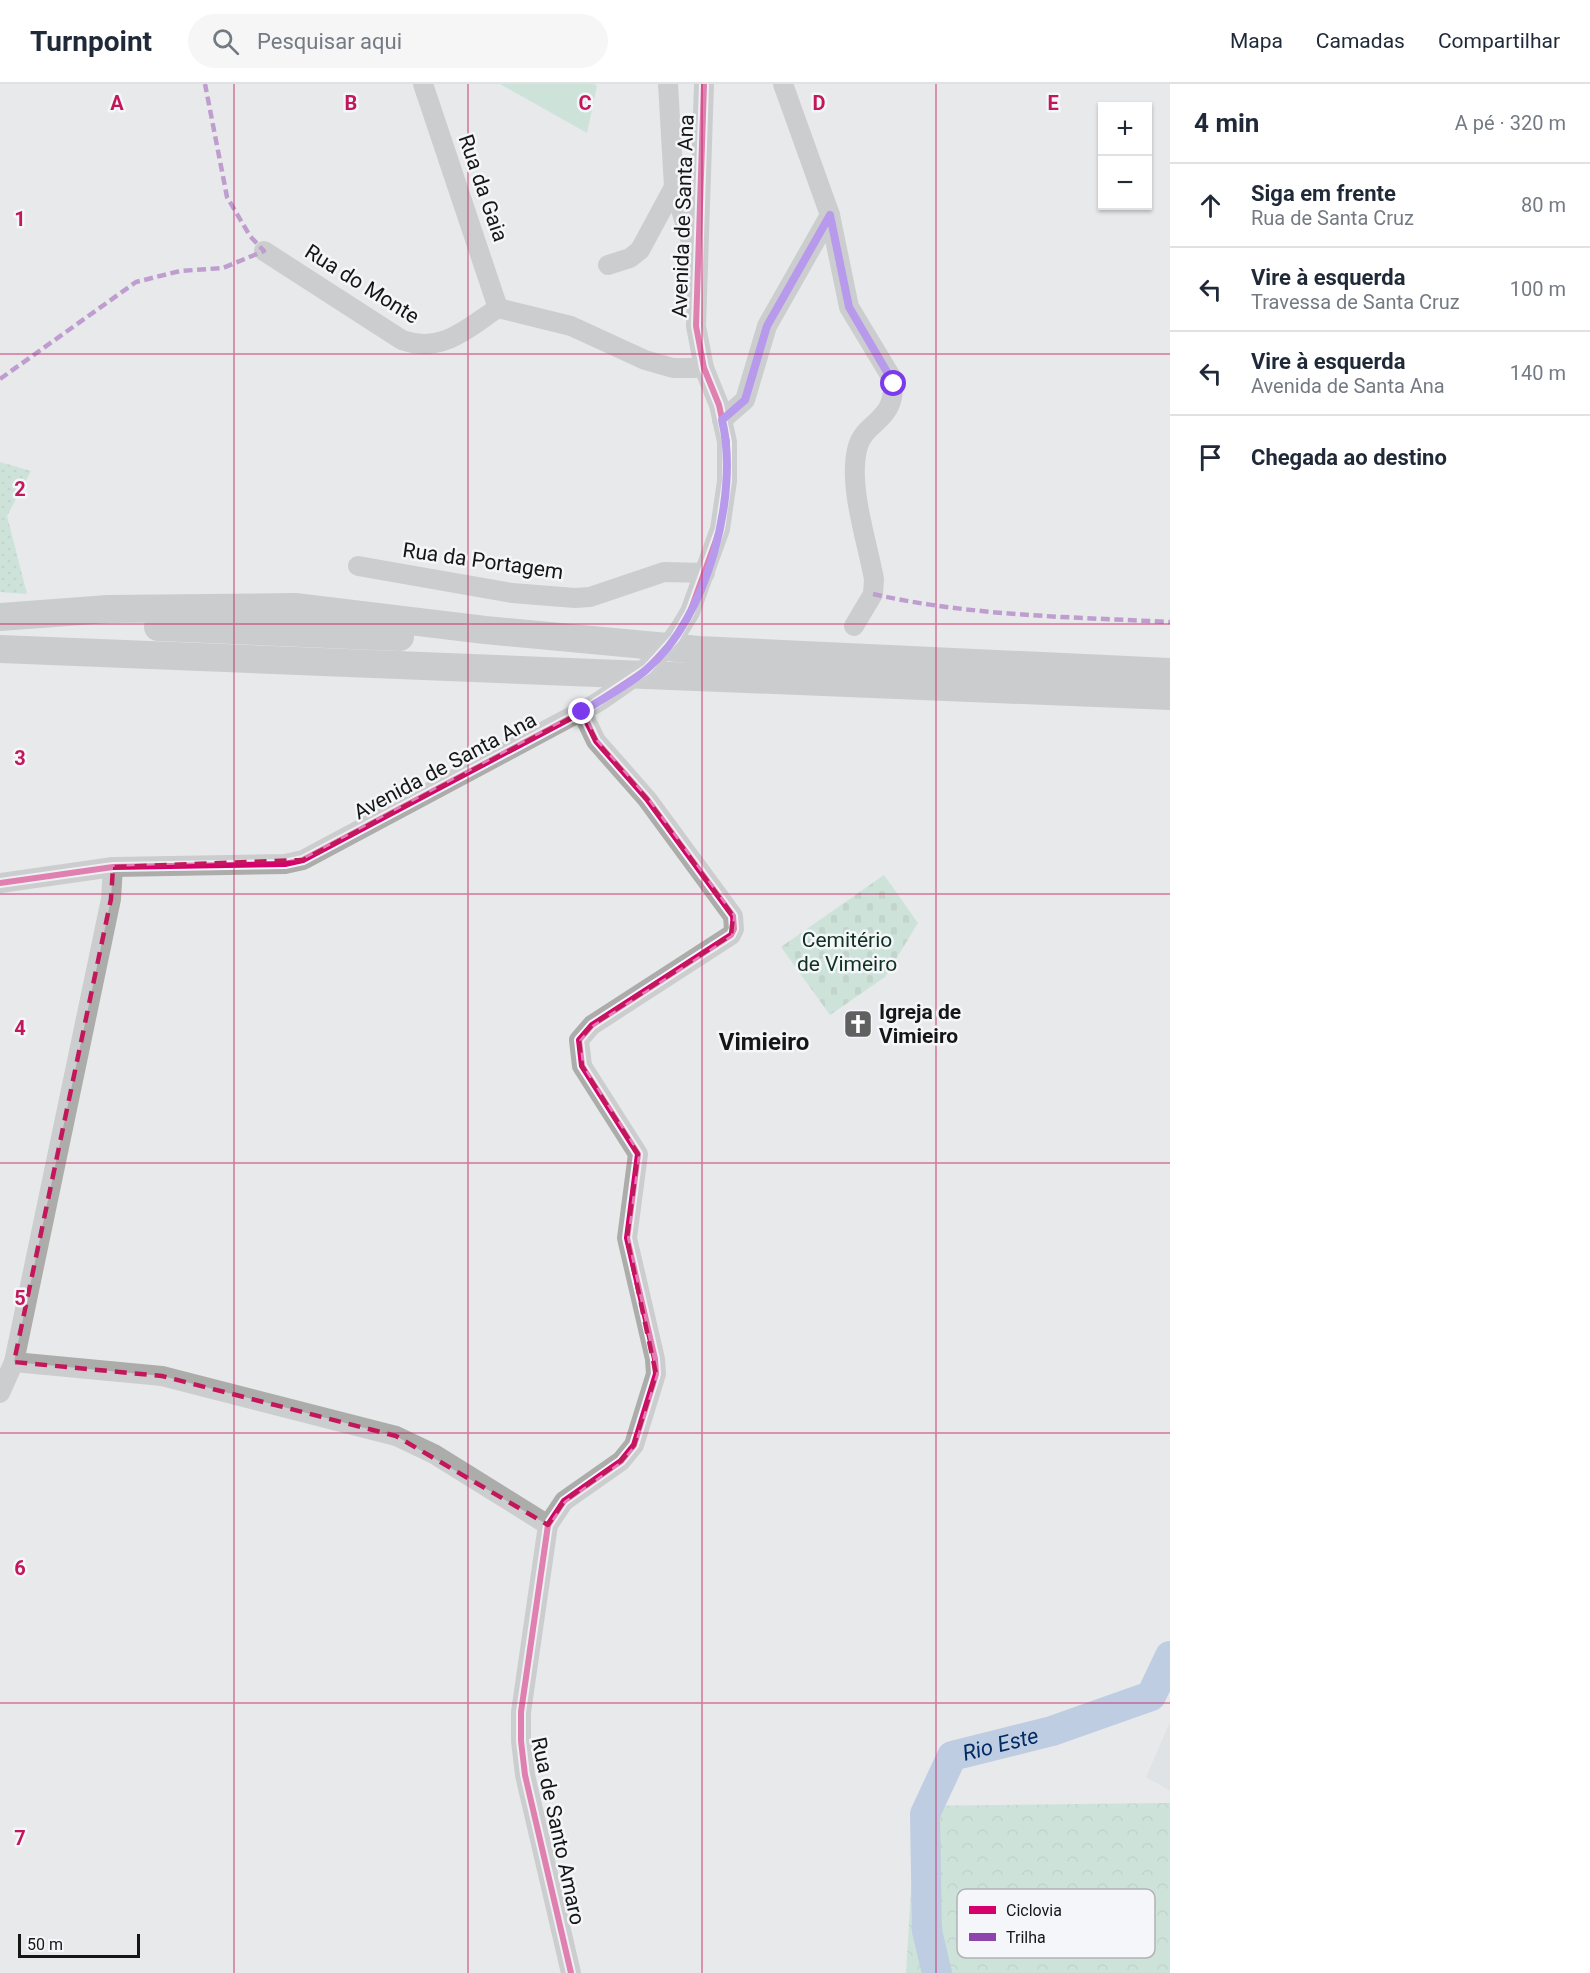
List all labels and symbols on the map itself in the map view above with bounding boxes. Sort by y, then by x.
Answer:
text: A [110,91,124,115]
text: B [345,91,357,115]
text: C [578,91,592,115]
text: D [813,91,826,115]
text: E [1047,91,1059,115]
street label: Avenida de Santa Ana [667,114,699,318]
street label: Rua da Gaia [453,131,513,245]
text: 1 [14,207,26,231]
street label: Rua do Monte [300,239,424,329]
route start [880,370,906,396]
text: 2 [14,477,26,501]
street label: Rua da Portagem [401,538,565,584]
route end [568,698,594,724]
street label: Avenida de Santa Ana [350,708,540,824]
text: 3 [14,746,26,770]
park label: Cemitério de Vimeiro [797,928,897,976]
place label: Igreja de Vimieiro [879,1000,961,1048]
church icon: Igreja de Vimieiro [842,1008,874,1040]
text: 4 [14,1016,26,1040]
district label: Vimieiro [719,1028,809,1056]
text: 5 [14,1286,26,1310]
text: 6 [14,1556,26,1580]
water label: Rio Este [960,1722,1041,1765]
street label: Rua de Santo Amaro [526,1735,590,1927]
text: 7 [14,1826,26,1850]
legend [957,1889,1155,1958]
text: Ciclovia [1006,1901,1062,1920]
text: Trilha [1006,1928,1046,1947]
scale bar [18,1931,140,1958]

